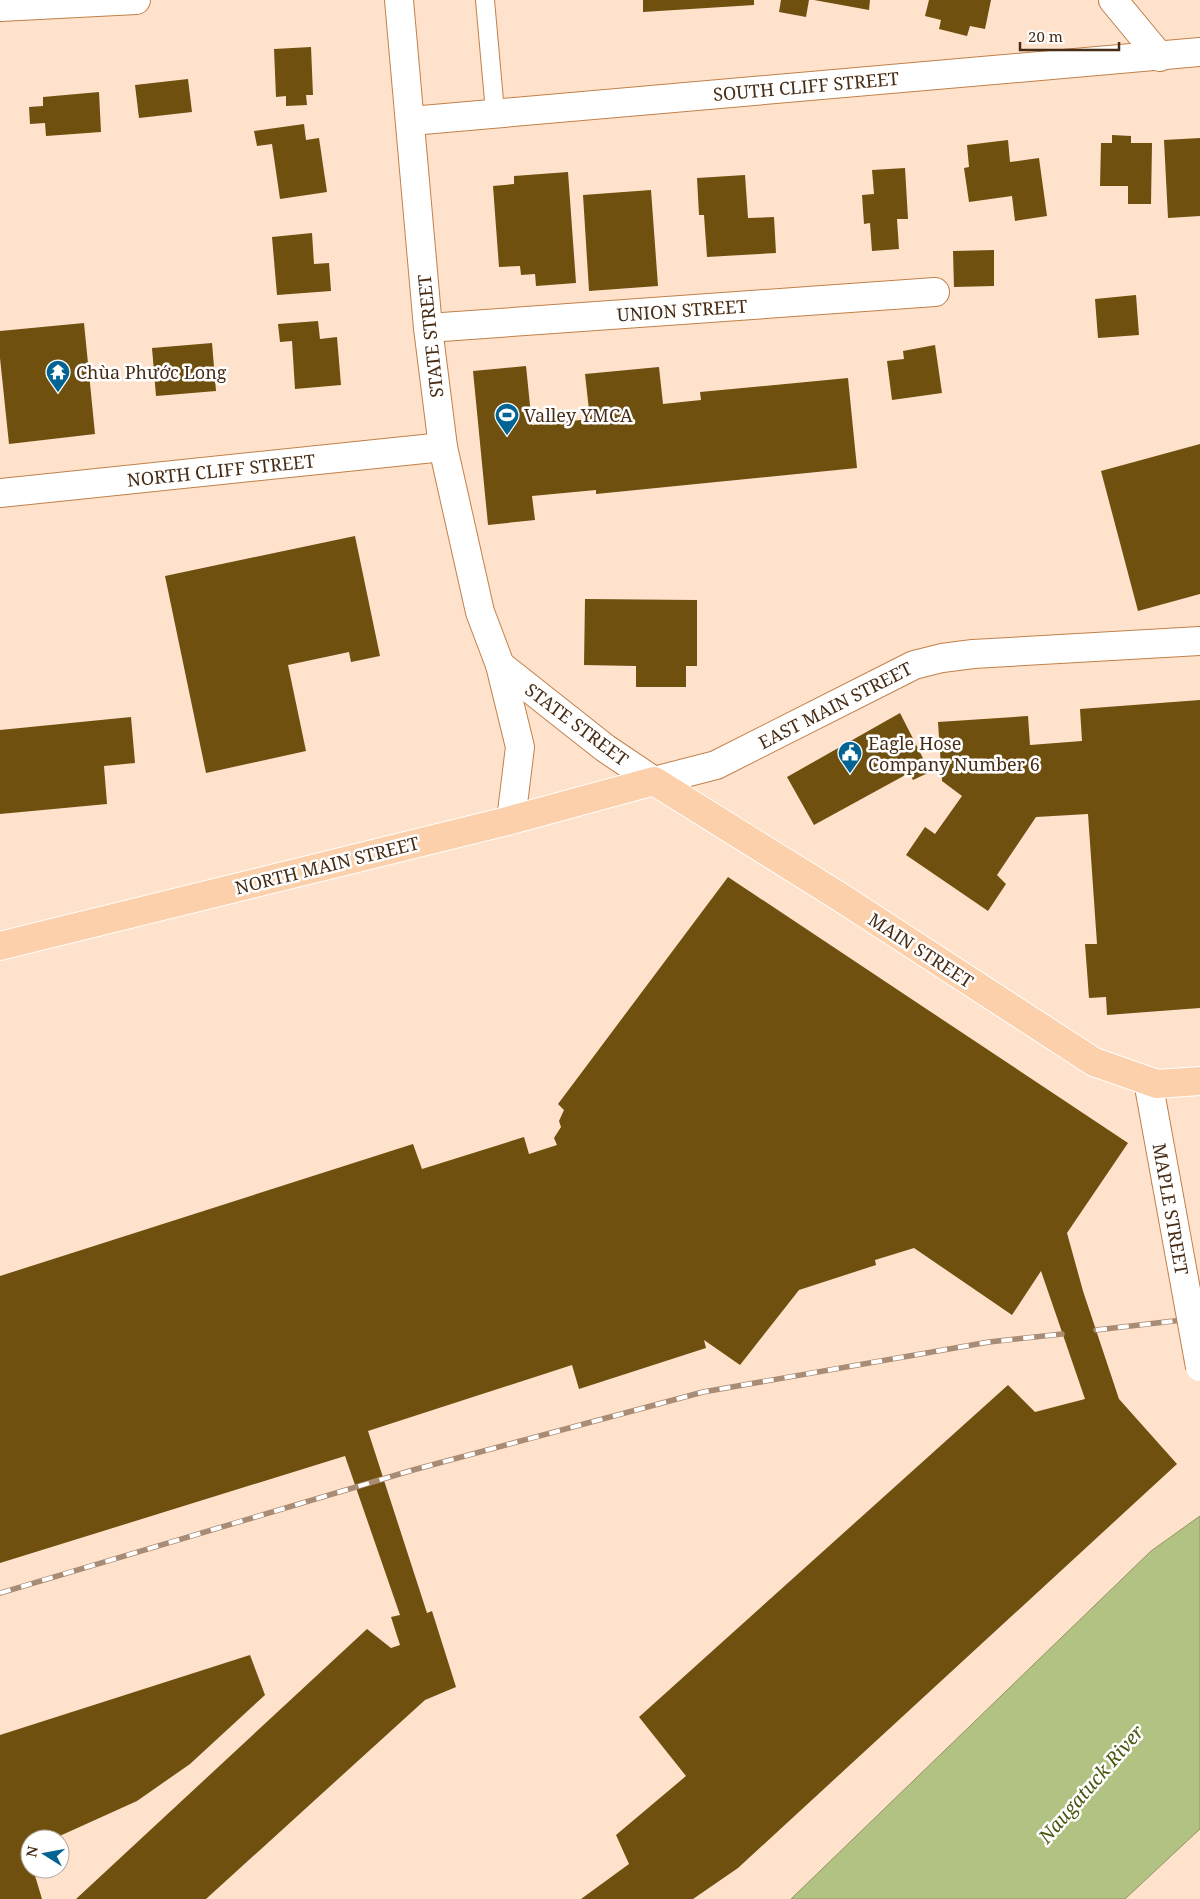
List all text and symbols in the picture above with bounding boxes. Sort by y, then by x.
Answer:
scale bar [1020,20,1119,52]
text: 20 m [1028,26,1063,46]
street label: SOUTH CLIFF STREET [712,66,900,106]
street label: STATE STREET [412,273,448,399]
street label: UNION STREET [616,293,748,327]
temple icon: Chùa Phước Long [45,359,71,393]
place label: Chùa Phước Long [76,360,227,384]
sports icon: Valley YMCA [494,402,520,436]
place label: Valley YMCA [524,403,633,427]
street label: NORTH CLIFF STREET [126,448,316,492]
street label: EAST MAIN STREET [754,656,916,754]
street label: STATE STREET [520,677,634,771]
place label: Eagle Hose Company Number 6 [868,731,1040,776]
public building icon: Eagle Hose Company Number 6 [837,740,863,774]
street label: NORTH MAIN STREET [232,831,422,899]
street label: MAIN STREET [864,907,978,993]
street label: MAPLE STREET [1148,1141,1194,1277]
water label: Naugatuck River [1032,1719,1150,1849]
north arrow [20,1829,70,1879]
text: N [21,1844,42,1859]

